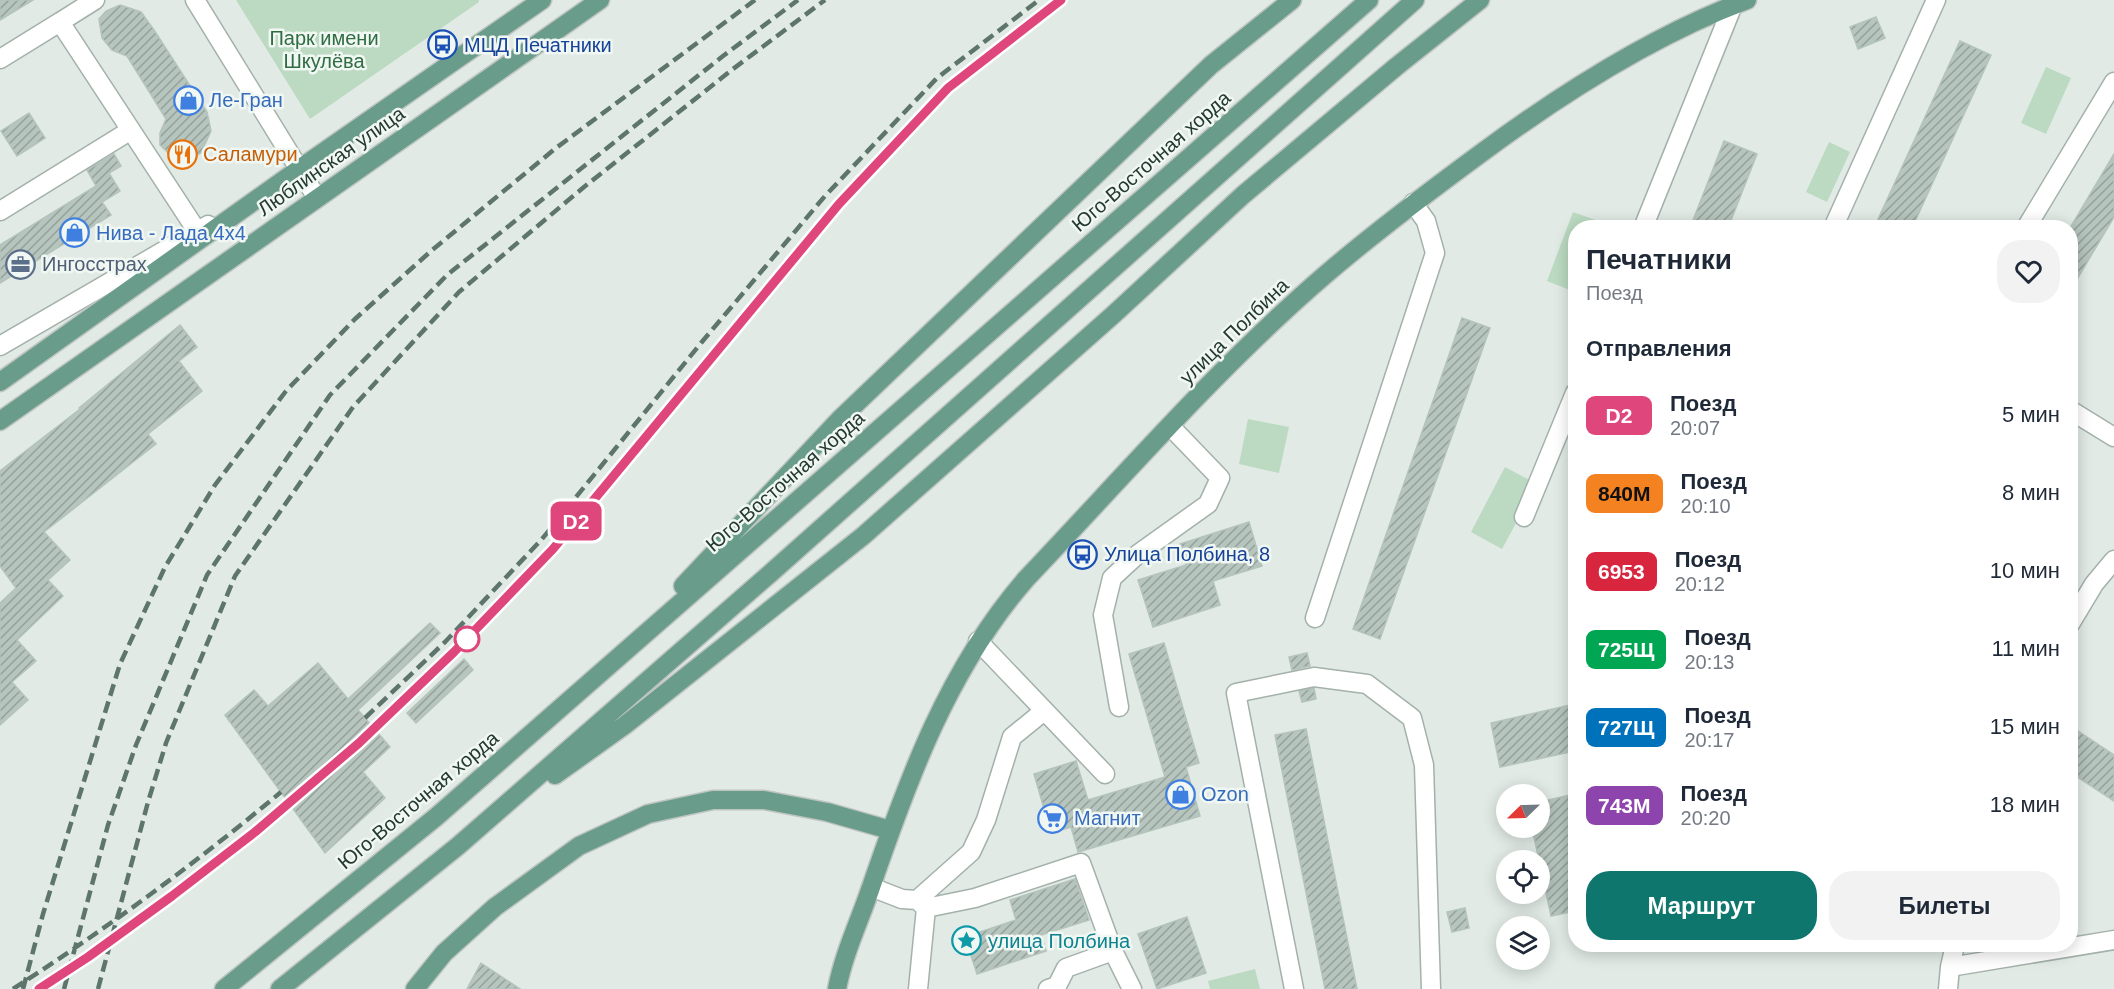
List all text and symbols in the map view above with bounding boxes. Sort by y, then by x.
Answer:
park label: Парк имени Шкулёва [269,27,379,72]
bus stop icon: МЦД Печатники [427,29,459,61]
place label: МЦД Печатники [464,34,612,56]
shop icon: Ле-Гран [172,84,204,116]
street label: Юго-Восточная хорда [1067,86,1235,236]
place label: Ле-Гран [209,89,283,111]
street label: Люблинская улица [253,102,409,220]
restaurant icon: Саламури [166,138,198,170]
place label: Саламури [203,143,298,165]
shop icon: Нива - Лада 4х4 [59,217,91,249]
place label: Нива - Лада 4х4 [96,222,246,244]
button: heart [1997,240,2060,303]
text: Печатники [1586,244,1732,275]
office icon: Ингосстрах [5,248,37,280]
place label: Ингосстрах [42,253,147,275]
street label: улица Полбина [1175,273,1293,388]
text: Поезд [1586,282,1643,304]
text: Отправления [1586,336,1732,361]
text: Поезд [1670,391,1736,416]
text: 5 мин [2002,402,2060,427]
text: D2 [1606,404,1632,427]
street label: Юго-Восточная хорда [701,406,869,556]
text: 20:07 [1670,417,1720,439]
text: Поезд [1681,469,1747,494]
text: 8 мин [2002,480,2060,505]
text: 840М [1598,482,1651,505]
text: 20:10 [1681,495,1731,517]
line badge: D2 [549,502,603,540]
text: D2 [563,510,589,533]
bus stop icon: Улица Полбина, 8 [1067,538,1099,570]
place label: Улица Полбина, 8 [1104,543,1270,565]
text: Поезд [1675,547,1741,572]
text: 10 мин [1990,558,2060,583]
text: 6953 [1598,560,1645,583]
text: 20:12 [1675,573,1725,595]
text: Поезд [1684,625,1751,650]
unlabelled marker [454,626,480,652]
text: 11 мин [1991,636,2060,661]
text: 725Щ [1598,638,1654,661]
text: 20:13 [1684,651,1735,673]
text: Поезд [1684,703,1751,728]
text: 15 мин [1990,714,2060,739]
text: 727Щ [1598,716,1654,739]
street label: Юго-Восточная хорда [333,726,503,873]
text: 20:17 [1684,729,1735,751]
shop icon: Ozon [1164,778,1196,810]
text: Поезд [1681,781,1747,806]
place label: Ozon [1201,783,1249,805]
north arrow [1496,784,1550,838]
map controls [1496,784,1550,970]
text: 18 мин [1990,792,2060,817]
text: 743М [1598,794,1651,817]
supermarket icon: Магнит [1037,802,1069,834]
place label: Магнит [1074,807,1141,829]
text: 20:20 [1681,807,1731,829]
button: locate [1496,850,1550,904]
button: Маршрут [1586,871,1817,940]
button: Билеты [1829,871,2060,940]
button: layers [1496,916,1550,970]
place icon: улица Полбина [951,925,983,957]
place label: улица Полбина [988,930,1131,952]

